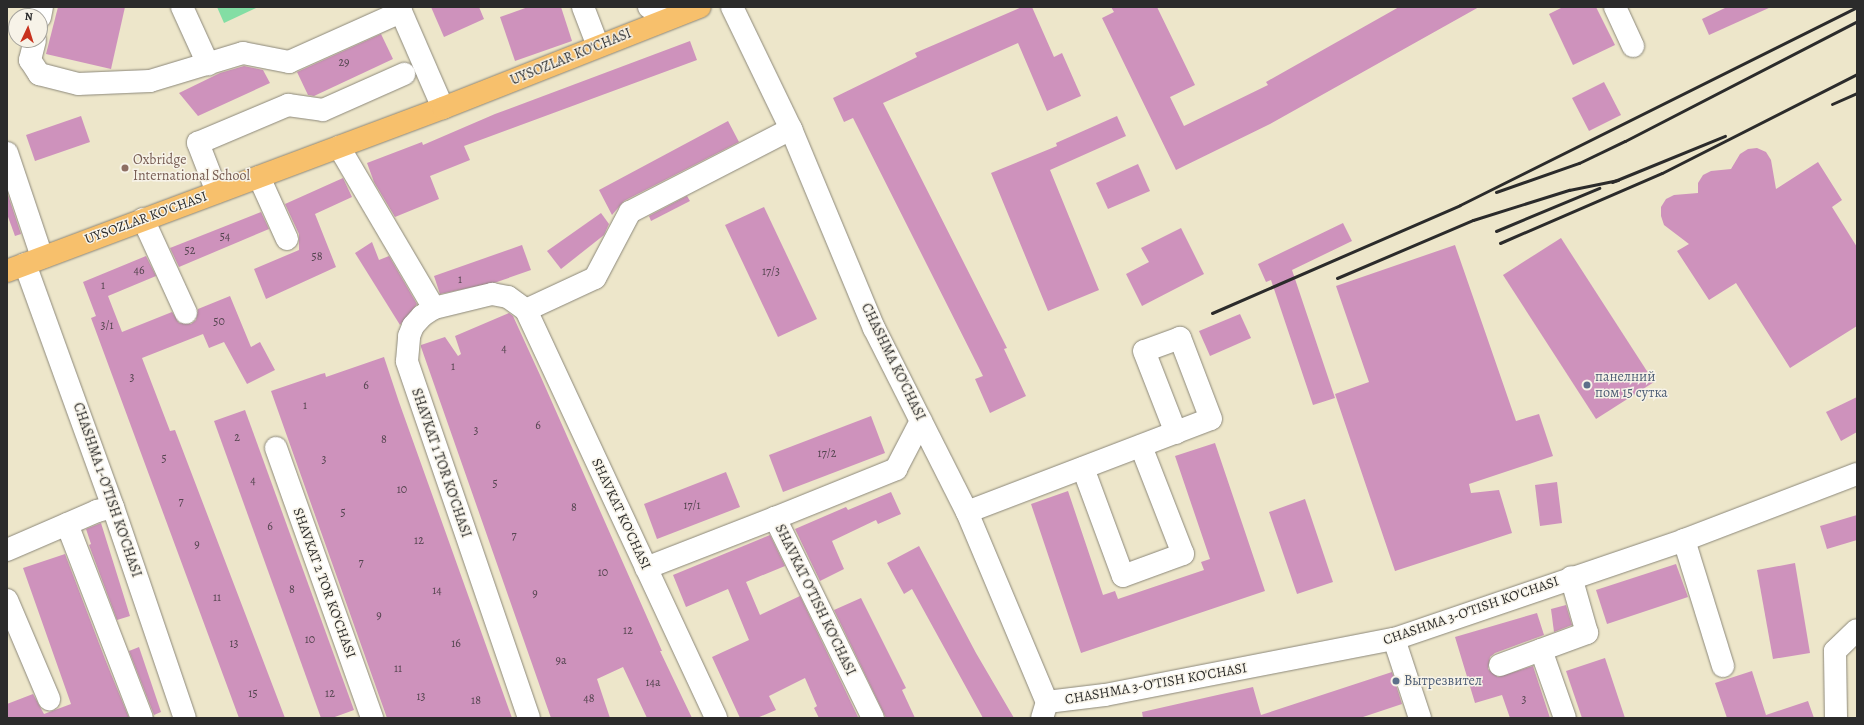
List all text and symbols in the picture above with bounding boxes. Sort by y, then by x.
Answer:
north arrow [8,8,48,48]
text: N [24,9,33,24]
street label: UYSOZLAR KO'CHASI [508,25,634,89]
house number: 29 [338,56,350,70]
place label: Oxbridge International School [133,152,250,184]
marker: Oxbridge International School [120,163,130,173]
street label: UYSOZLAR KO'CHASI [82,188,210,248]
house number: 54 [220,230,230,244]
house number: 52 [185,244,195,258]
house number: 58 [312,250,322,264]
house number: 46 [134,264,144,278]
house number: 17/3 [762,265,780,279]
house number: 1 [458,273,462,287]
house number: 1 [101,279,105,293]
street label: CHASHMA KO'CHASI [857,301,929,423]
house number: 50 [213,315,225,329]
house number: 3/1 [100,319,114,333]
house number: 4 [501,342,507,356]
house number: 1 [451,360,455,374]
place label: панелний пом 15 сутка [1595,369,1668,402]
house number: 3 [130,371,134,385]
house number: 6 [363,379,369,393]
marker: панелний пом 15 сутка [1582,380,1592,390]
street label: SHAVKAT 1 TOR KO'CHASI [408,386,474,540]
house number: 1 [303,399,307,413]
street label: CHASHMA 1-O'TISH KO'CHASI [69,401,145,579]
house number: 6 [535,419,541,433]
house number: 3 [474,424,478,438]
house number: 2 [234,431,240,445]
house number: 8 [381,433,387,447]
house number: 17/2 [818,447,836,461]
house number: 5 [161,452,167,466]
house number: 3 [322,453,326,467]
street label: SHAVKAT KO'CHASI [588,456,654,572]
house number: 4 [250,474,256,488]
house number: 5 [492,477,498,491]
house number: 10 [397,483,407,497]
house number: 7 [178,495,184,509]
house number: 17/1 [683,499,701,513]
house number: 8 [571,501,577,515]
street label: SHAVKAT 2 TOR KO'CHASI [289,506,359,660]
house number: 5 [340,506,346,520]
house number: 6 [267,520,273,534]
street label: SHAVKAT O'TISH KO'CHASI [771,522,859,678]
house number: 7 [511,529,517,543]
house number: 12 [414,534,424,548]
house number: 9 [194,538,200,552]
house number: 7 [358,556,364,570]
house number: 10 [598,566,608,580]
street label: CHASHMA 3-O'TISH KO'CHASI [1381,573,1561,649]
house number: 8 [289,583,295,597]
house number: 14 [432,584,442,598]
house number: 9 [532,587,538,601]
house number: 11 [213,591,221,605]
house number: 9 [376,609,382,623]
house number: 12 [623,624,633,638]
house number: 10 [305,633,315,647]
house number: 13 [229,637,239,651]
house number: 16 [451,637,461,651]
house number: 9a [555,654,567,668]
street label: CHASHMA 3-O'TISH KO'CHASI [1064,660,1248,708]
house number: 11 [394,662,402,676]
place label: Вытрезвител [1404,673,1482,689]
house number: 14a [645,676,661,690]
marker: Вытрезвител [1391,676,1401,686]
house number: 15 [248,687,258,701]
house number: 12 [325,687,335,701]
house number: 13 [416,690,426,704]
house number: 48 [583,692,595,706]
house number: 3 [1522,693,1526,707]
house number: 18 [471,694,481,708]

